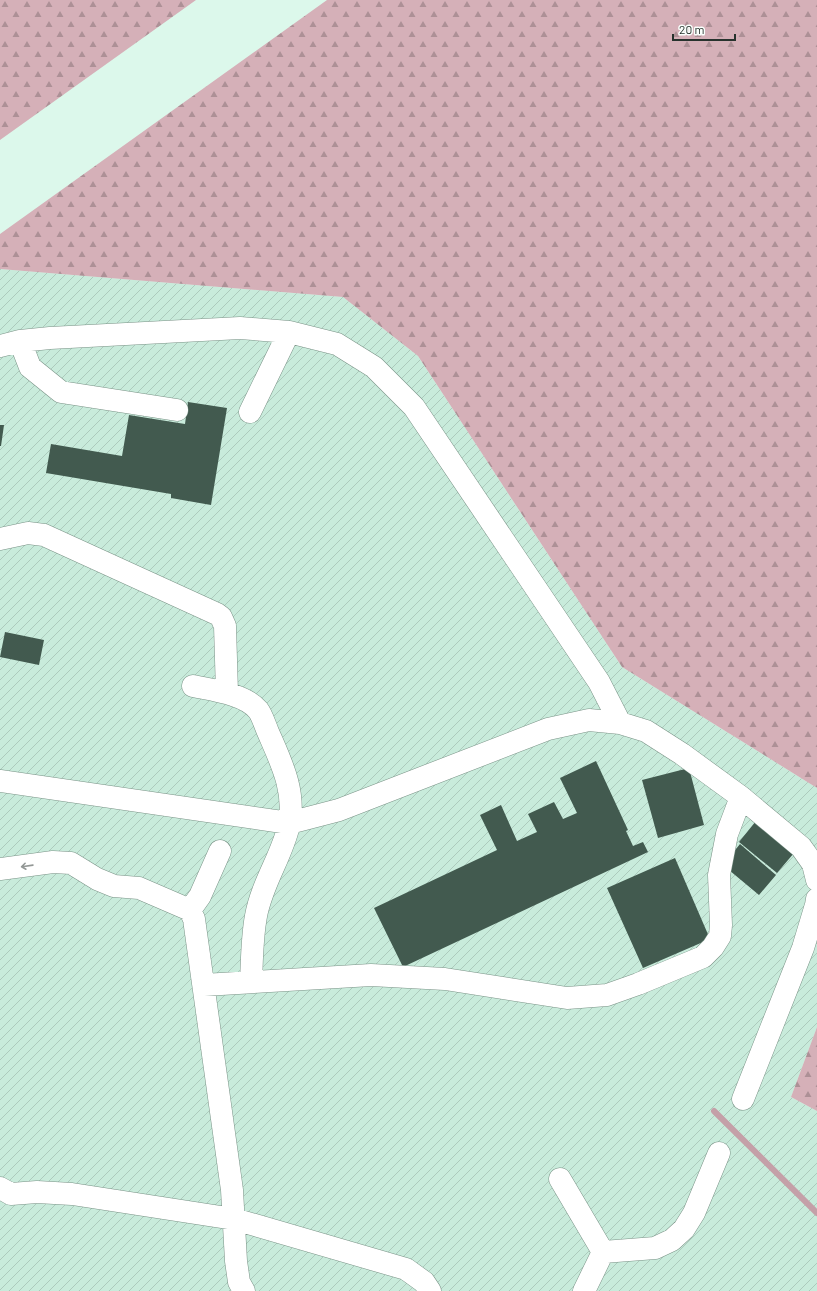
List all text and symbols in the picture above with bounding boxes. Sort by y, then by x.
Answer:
scale bar [673,16,735,42]
text: 20 m [679,22,705,36]
one-way arrow [21,862,34,870]

